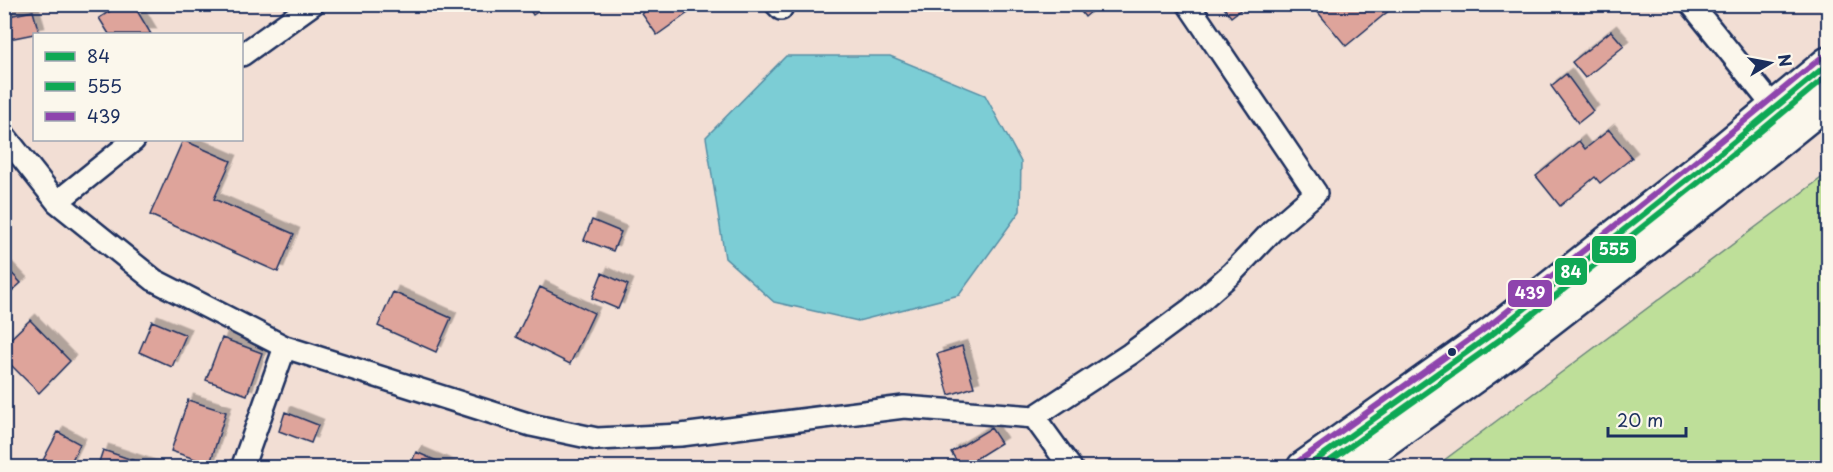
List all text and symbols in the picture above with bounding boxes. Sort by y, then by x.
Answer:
legend [33,33,243,141]
north arrow [1740,33,1800,93]
text: 84 [87,42,110,69]
text: N [1773,52,1799,69]
text: 555 [87,72,122,99]
text: 439 [87,102,121,129]
line badge: 555 [1591,235,1637,264]
text: 555 [1599,236,1629,260]
line badge: 84 [1554,257,1588,286]
text: 84 [1561,259,1582,283]
line badge: 439 [1507,279,1553,308]
text: 439 [1515,280,1545,304]
unlabelled marker [1446,346,1458,358]
scale bar [1608,400,1686,438]
text: 20 m [1617,406,1663,433]

